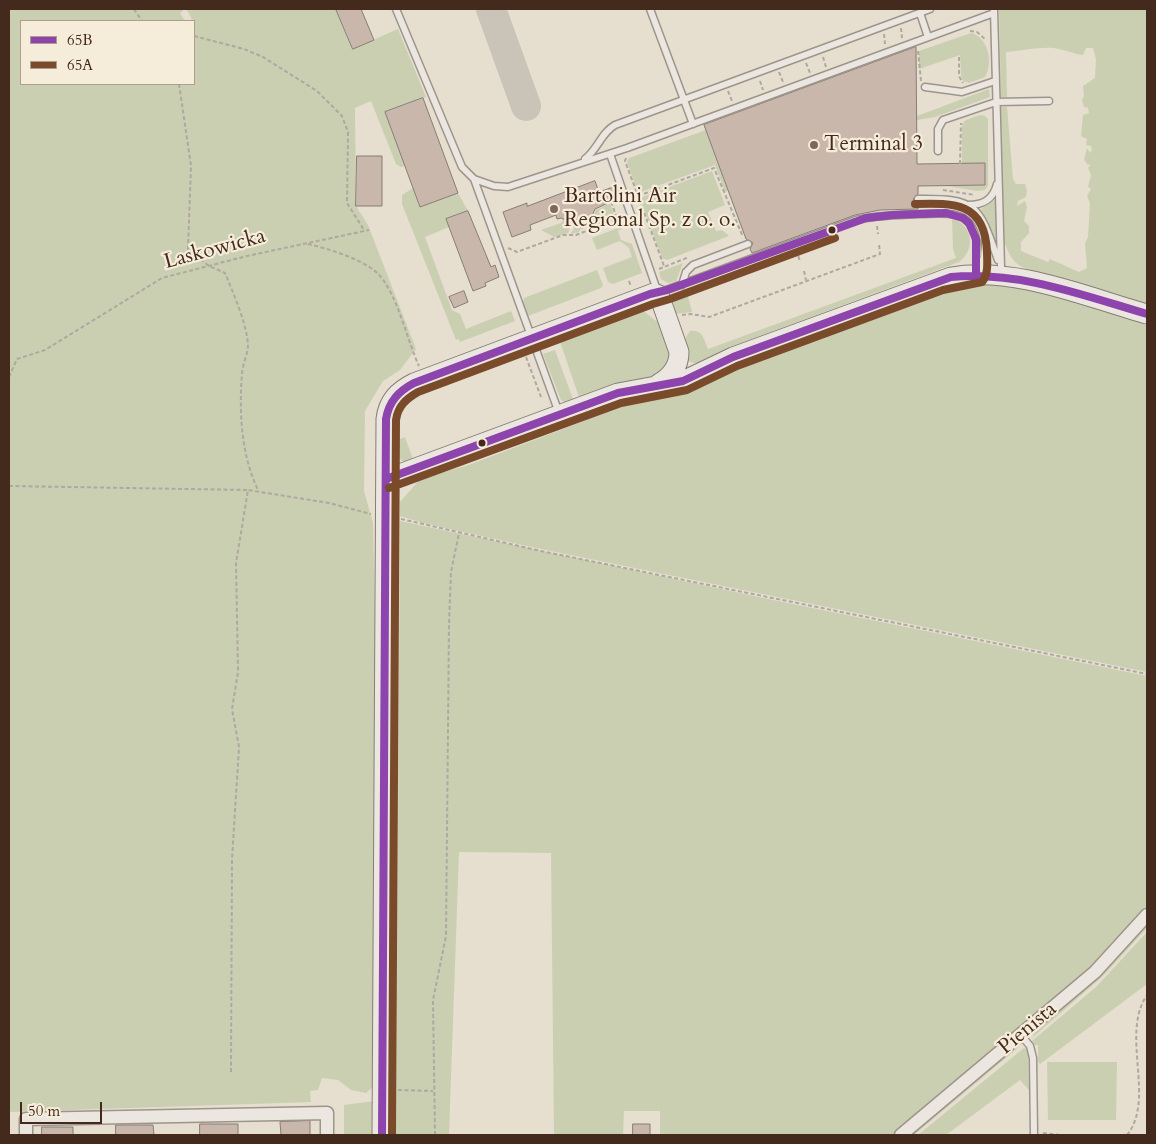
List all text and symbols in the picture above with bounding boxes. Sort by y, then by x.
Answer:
legend [20,20,195,85]
text: 65B [67,30,93,50]
text: 65A [67,55,93,75]
place label: Terminal 3 [824,132,923,158]
marker: Terminal 3 [808,139,820,151]
place label: Bartolini Air Regional Sp. z o. o. [564,184,736,234]
marker: Bartolini Air Regional Sp. z o. o. [548,203,560,215]
street label: Laskowicka [161,224,269,276]
unlabelled marker [827,225,837,235]
unlabelled marker [477,438,487,448]
street label: Pienista [994,997,1062,1061]
scale bar [22,1092,105,1124]
text: 50 m [28,1101,60,1121]

